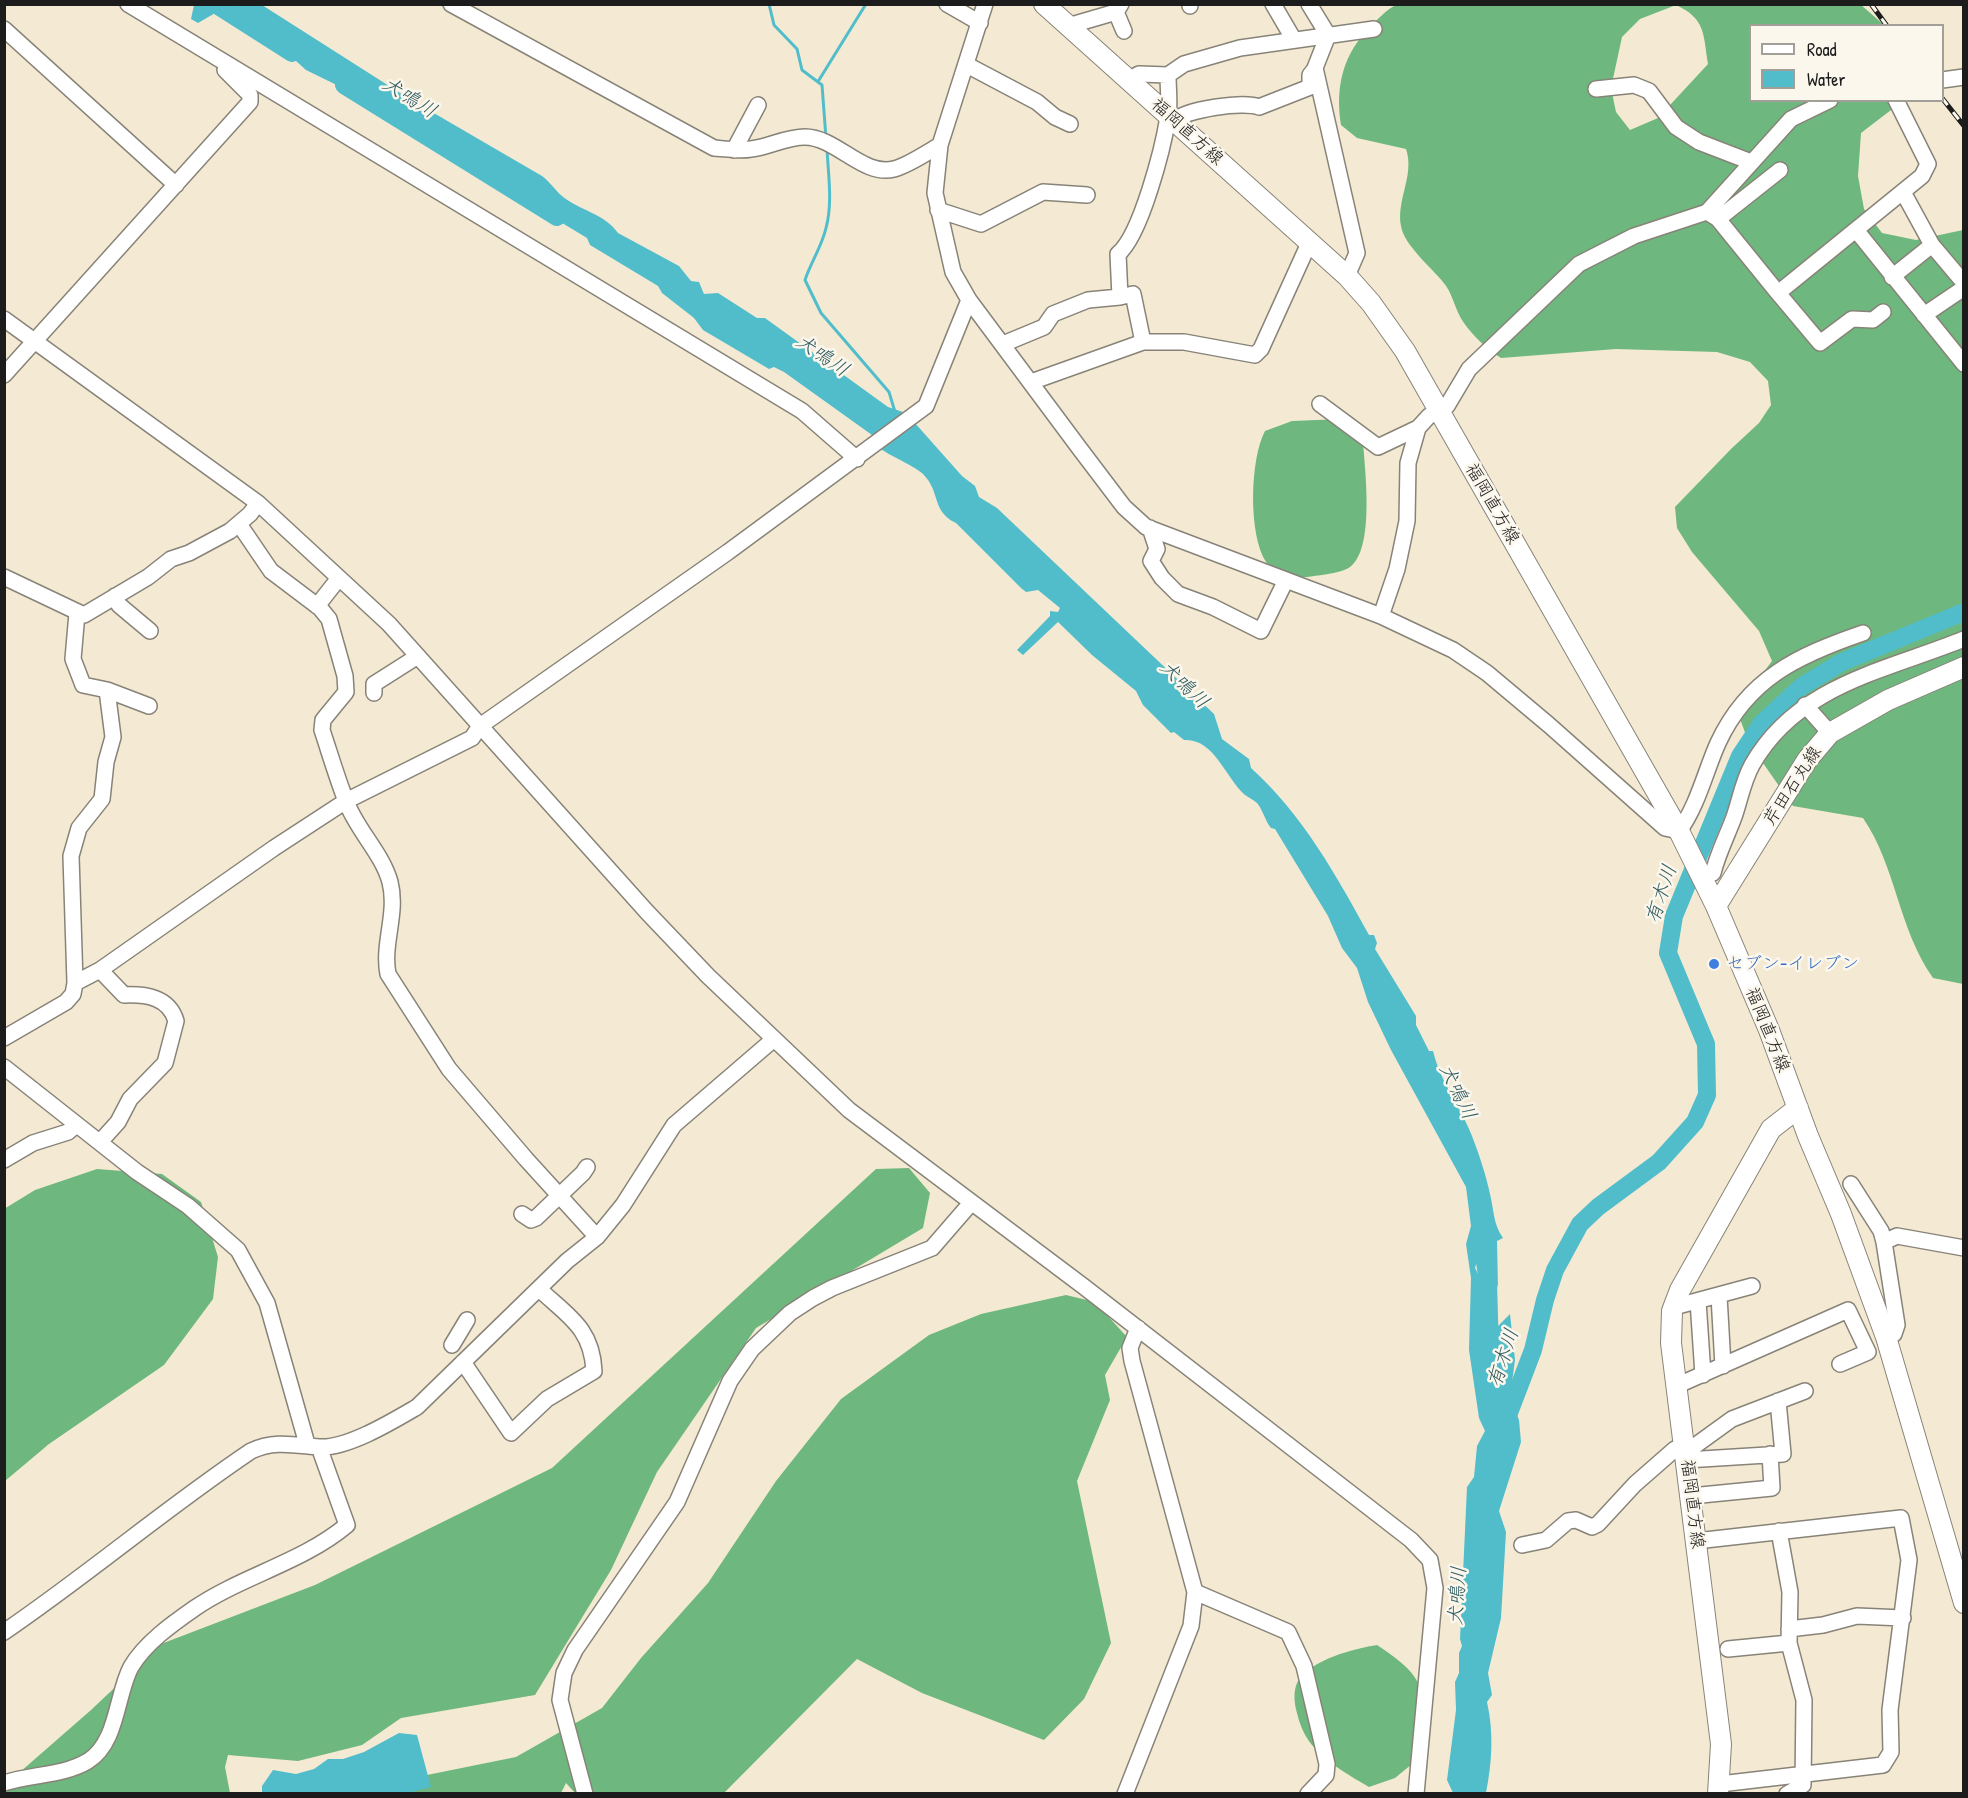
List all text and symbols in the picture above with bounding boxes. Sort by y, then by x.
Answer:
legend [1749,24,1944,102]
text: Road [1807,37,1837,62]
text: Water [1807,67,1845,92]
water label: 犬鳴川 [377,72,441,124]
street label: 福岡直方線 [1146,94,1228,170]
water label: 犬鳴川 [790,329,854,383]
street label: 福岡直方線 [1460,460,1524,548]
water label: 犬鳴川 [1154,656,1214,714]
street label: 芹田石丸線 [1759,742,1827,830]
water label: 有木川 [1641,862,1683,926]
place label: セブン-イレブン [1726,953,1859,975]
marker: セブン-イレブン [1707,957,1721,971]
street label: 福岡直方線 [1740,984,1794,1076]
water label: 犬鳴川 [1433,1060,1481,1124]
water label: 有木川 [1483,1326,1525,1390]
street label: 福岡直方線 [1676,1458,1708,1550]
water label: 犬鳴川 [1444,1565,1472,1627]

